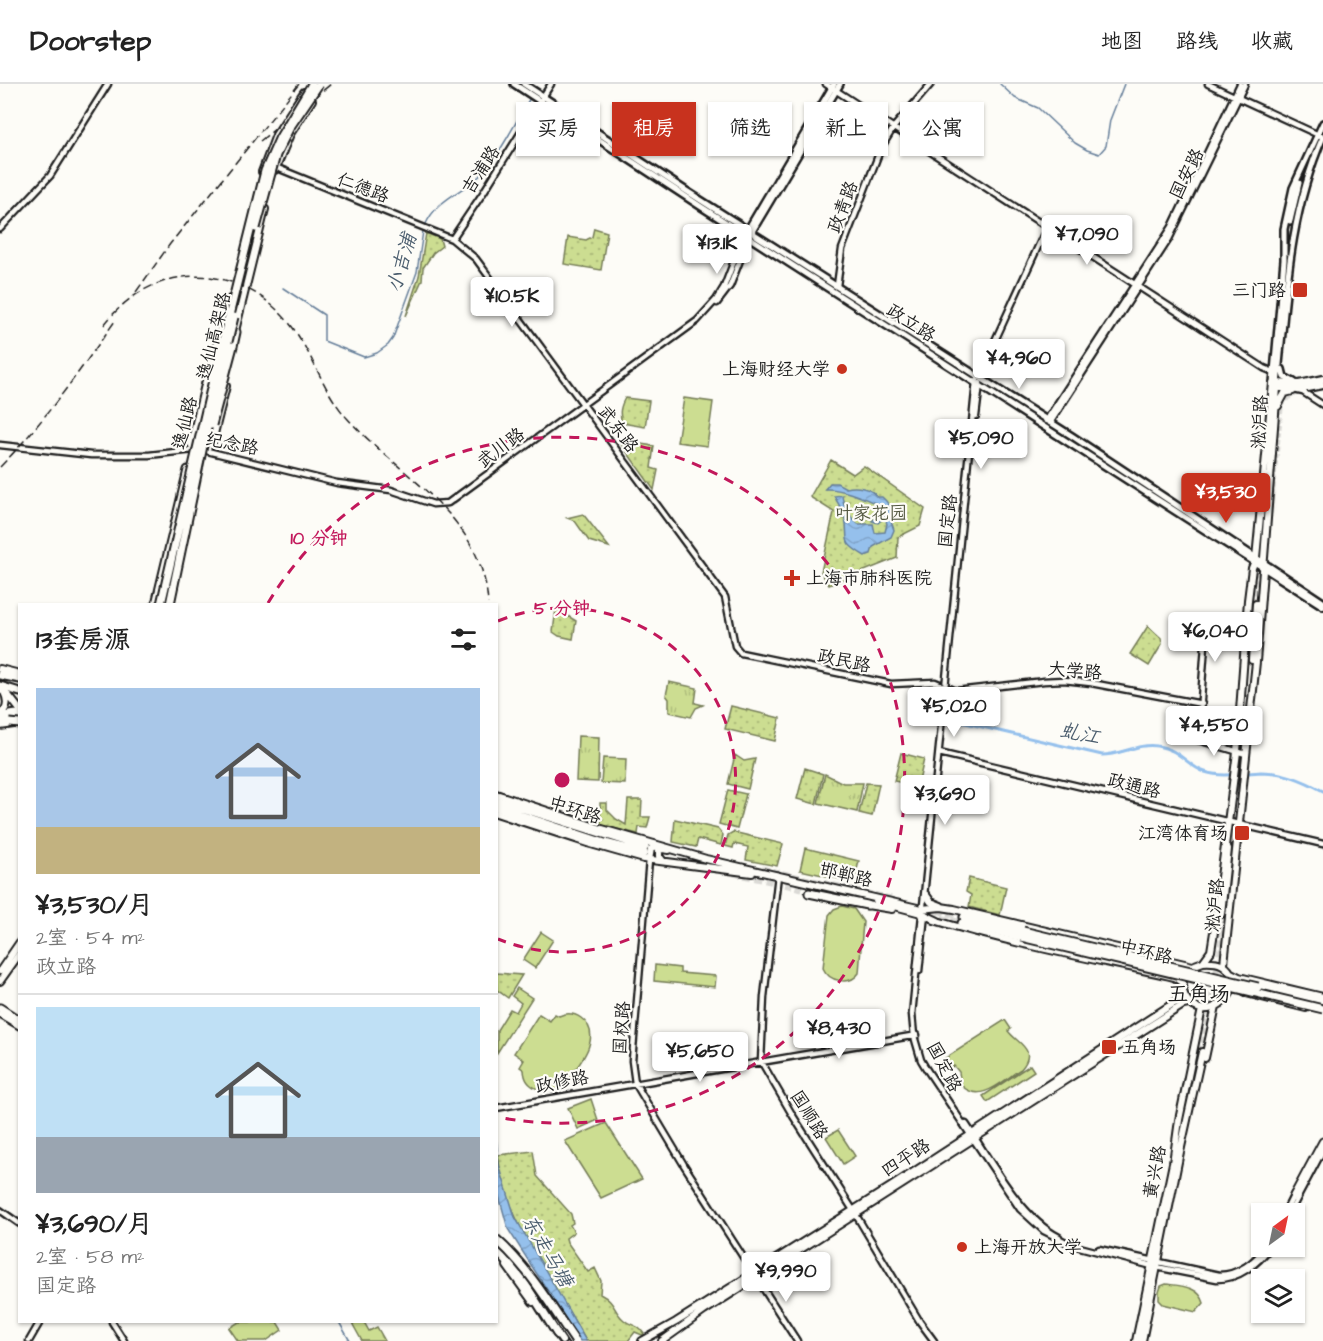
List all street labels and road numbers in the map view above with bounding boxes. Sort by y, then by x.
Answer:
street label: 吉浦路 [456,141,506,199]
street label: 国安路 [1164,144,1210,204]
street label: 仁德路 [333,167,393,209]
street label: 政青路 [822,177,864,237]
street label: 逸仙高架路 [191,289,237,383]
street label: 政立路 [882,298,940,348]
street label: 逸仙路 [166,394,204,452]
street label: 淞沪路 [1246,394,1274,450]
street label: 武东路 [592,400,644,458]
street label: 武川路 [472,422,530,474]
street label: 纪念路 [203,427,261,461]
street label: 国定路 [933,493,963,549]
street label: 政民路 [815,643,873,679]
street label: 大学路 [1047,656,1103,686]
street label: 政通路 [1105,767,1163,805]
street label: 中环路 [545,790,605,830]
street label: 邯郸路 [817,857,875,893]
street label: 淞沪路 [1200,877,1230,933]
street label: 中环路 [1117,934,1175,970]
street label: 国权路 [608,1000,636,1056]
street label: 国定路 [920,1037,968,1097]
street label: 政修路 [533,1065,591,1099]
street label: 国顺路 [784,1085,834,1145]
street label: 四平路 [877,1133,935,1183]
street label: 黄兴路 [1138,1143,1172,1201]

